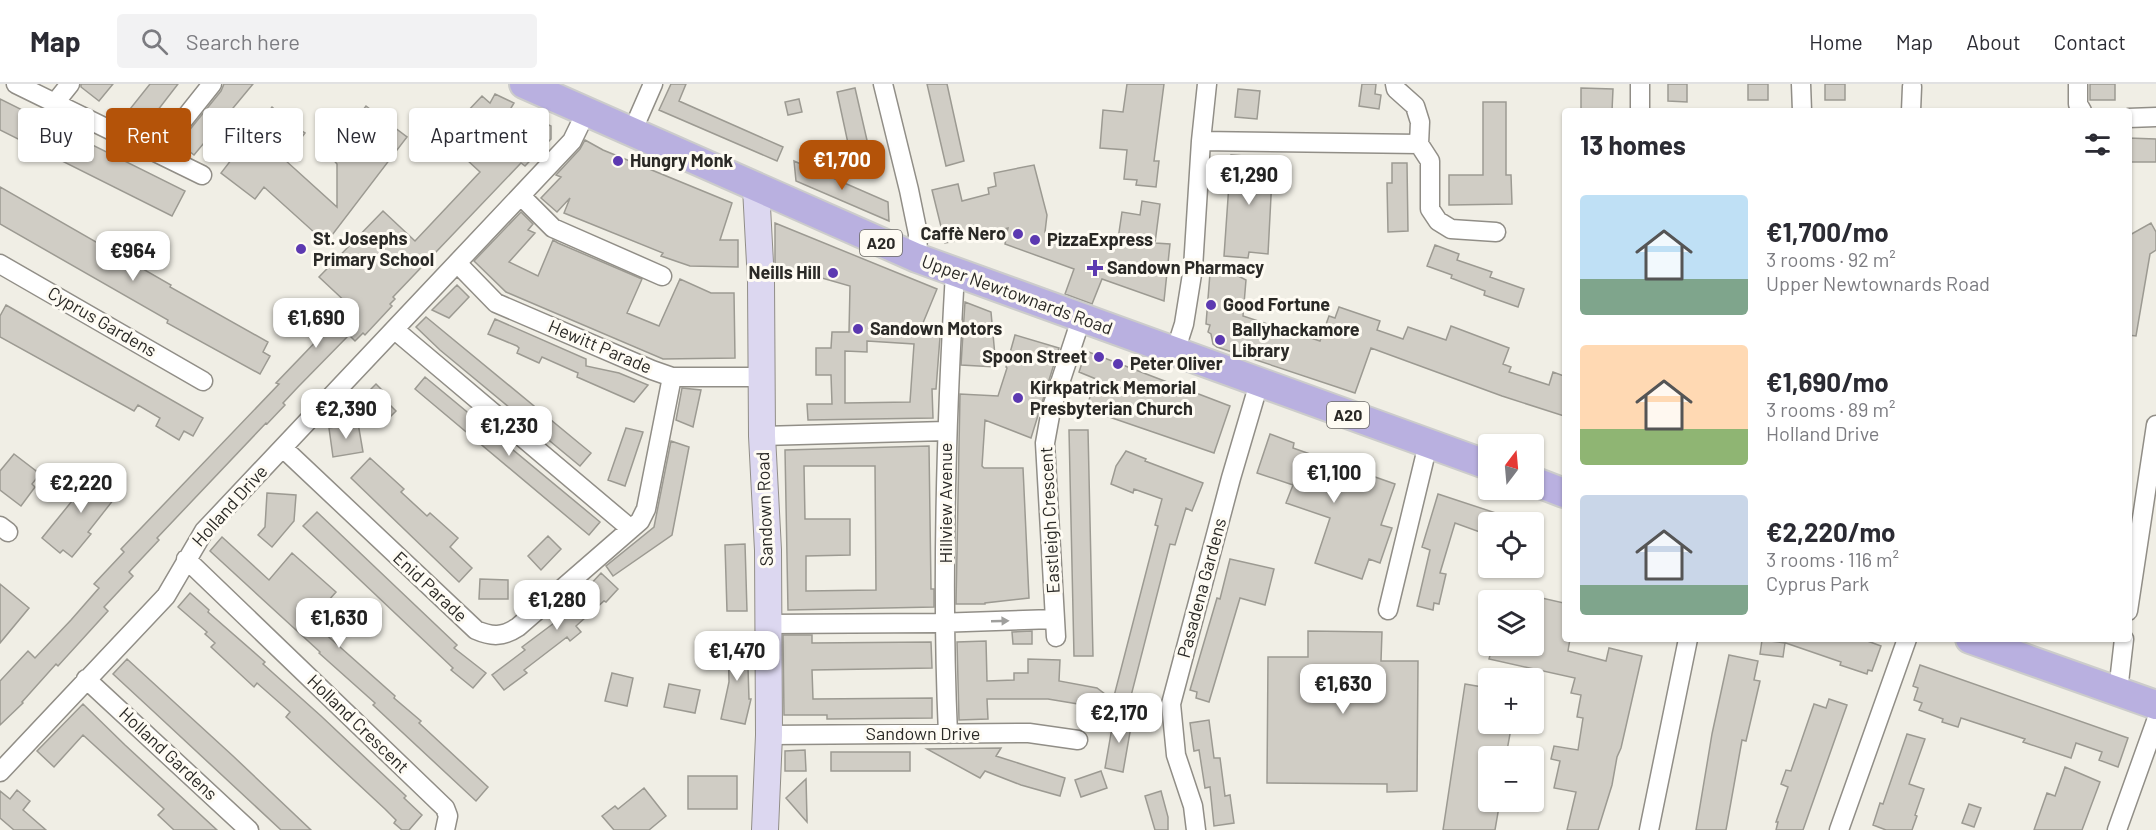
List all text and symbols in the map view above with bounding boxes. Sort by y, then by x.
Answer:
search box [117,14,537,68]
text: Map [30,24,81,58]
icon: search [138,25,171,58]
text: Search here [186,28,300,54]
text: Home [1809,29,1863,54]
text: Map [1896,29,1933,54]
text: About [1966,29,2021,54]
text: Contact [2054,29,2126,54]
chip: Buy [18,108,94,162]
chip: Rent [106,108,191,162]
chip: Filters [203,108,303,162]
chip: New [315,108,397,162]
chip: Apartment [409,108,549,162]
icon: filters [2081,128,2114,161]
text: 13 homes [1580,129,1686,160]
pin: €1,700 [793,140,891,191]
text: €1,700 [813,147,871,171]
place label: Hungry Monk [630,149,733,171]
marker: Hungry Monk [611,154,625,168]
pin: €1,290 [1200,155,1298,206]
text: €1,290 [1220,162,1278,186]
text: €1,700/mo [1766,216,1889,247]
icon: home [1628,219,1700,291]
place label: Caffè Nero [921,222,1006,244]
place label: St. Josephs Primary School [313,227,434,270]
marker: Caffè Nero [1011,227,1025,241]
place label: PizzaExpress [1047,228,1153,250]
road number: A20 [860,230,902,256]
pin: €964 [97,231,169,282]
marker: PizzaExpress [1028,233,1042,247]
text: €964 [110,238,156,262]
marker: St. Josephs Primary School [294,242,308,256]
text: 3 rooms · 92 m² [1766,247,1896,271]
street label: Upper Newtownards Road [919,249,1116,339]
place label: Sandown Pharmacy [1107,256,1264,278]
place label: Neills Hill [749,261,821,283]
marker: Sandown Pharmacy [1088,261,1102,275]
marker: Neills Hill [826,266,840,280]
text: Upper Newtownards Road [1766,271,1990,295]
street label: Cyprus Gardens [44,281,161,361]
place label: Good Fortune [1223,293,1330,315]
pin: €1,690 [267,298,365,349]
marker: Good Fortune [1204,298,1218,312]
text: €1,690 [287,305,345,329]
street label: Hewitt Parade [545,314,655,378]
place label: Sandown Motors [870,317,1002,339]
place label: Ballyhackamore Library [1232,318,1360,361]
marker: Sandown Motors [851,322,865,336]
marker: Ballyhackamore Library [1213,333,1227,347]
place label: Spoon Street [982,345,1087,367]
marker: Spoon Street [1092,350,1106,364]
place label: Peter Oliver [1130,352,1223,374]
marker: Peter Oliver [1111,357,1125,371]
text: €1,690/mo [1766,366,1889,397]
icon: home [1628,369,1700,441]
place label: Kirkpatrick Memorial Presbyterian Church [1030,376,1196,419]
pin: €2,390 [297,389,395,440]
marker: Kirkpatrick Memorial Presbyterian Church [1011,391,1025,405]
text: €2,390 [315,396,377,420]
text: 3 rooms · 89 m² [1766,397,1896,421]
road number: A20 [1327,402,1369,428]
pin: €1,230 [460,406,558,457]
text: €1,230 [480,413,538,437]
text: Holland Drive [1766,421,1880,445]
north arrow [1478,434,1544,500]
map controls [1478,434,1544,812]
street label: Hillview Avenue [934,443,956,563]
street label: Eastleigh Crescent [1034,446,1064,594]
street label: Sandown Road [751,451,777,567]
pin: €1,100 [1285,453,1383,504]
street label: Holland Drive [187,460,272,551]
text: €1,100 [1307,460,1361,484]
pin: €2,220 [32,463,130,514]
text: €2,220 [50,470,112,494]
button: locate [1478,512,1544,578]
street label: Pasadena Gardens [1172,515,1230,660]
text: €2,220/mo [1766,516,1896,547]
icon: home [1628,519,1700,591]
street label: Enid Parade [389,546,472,626]
text: 3 rooms · 116 m² [1766,547,1899,571]
text: Cyprus Park [1766,571,1869,595]
pin: €1,280 [508,580,606,631]
text: €1,280 [528,587,586,611]
button: layers [1478,590,1544,656]
pin: €1,630 [290,598,388,649]
text: €1,630 [310,605,368,629]
one-way arrow [990,616,1009,625]
pin: €1,470 [688,631,786,682]
text: €1,470 [708,638,766,662]
pin: €1,630 [1294,664,1392,715]
button: + [1478,668,1544,734]
street label: Holland Crescent [303,669,414,777]
text: €1,630 [1314,671,1372,695]
pin: €2,170 [1070,693,1168,744]
text: €2,170 [1090,700,1148,724]
street label: Holland Gardens [115,702,222,804]
street label: Sandown Drive [866,722,980,744]
button: − [1478,746,1544,812]

